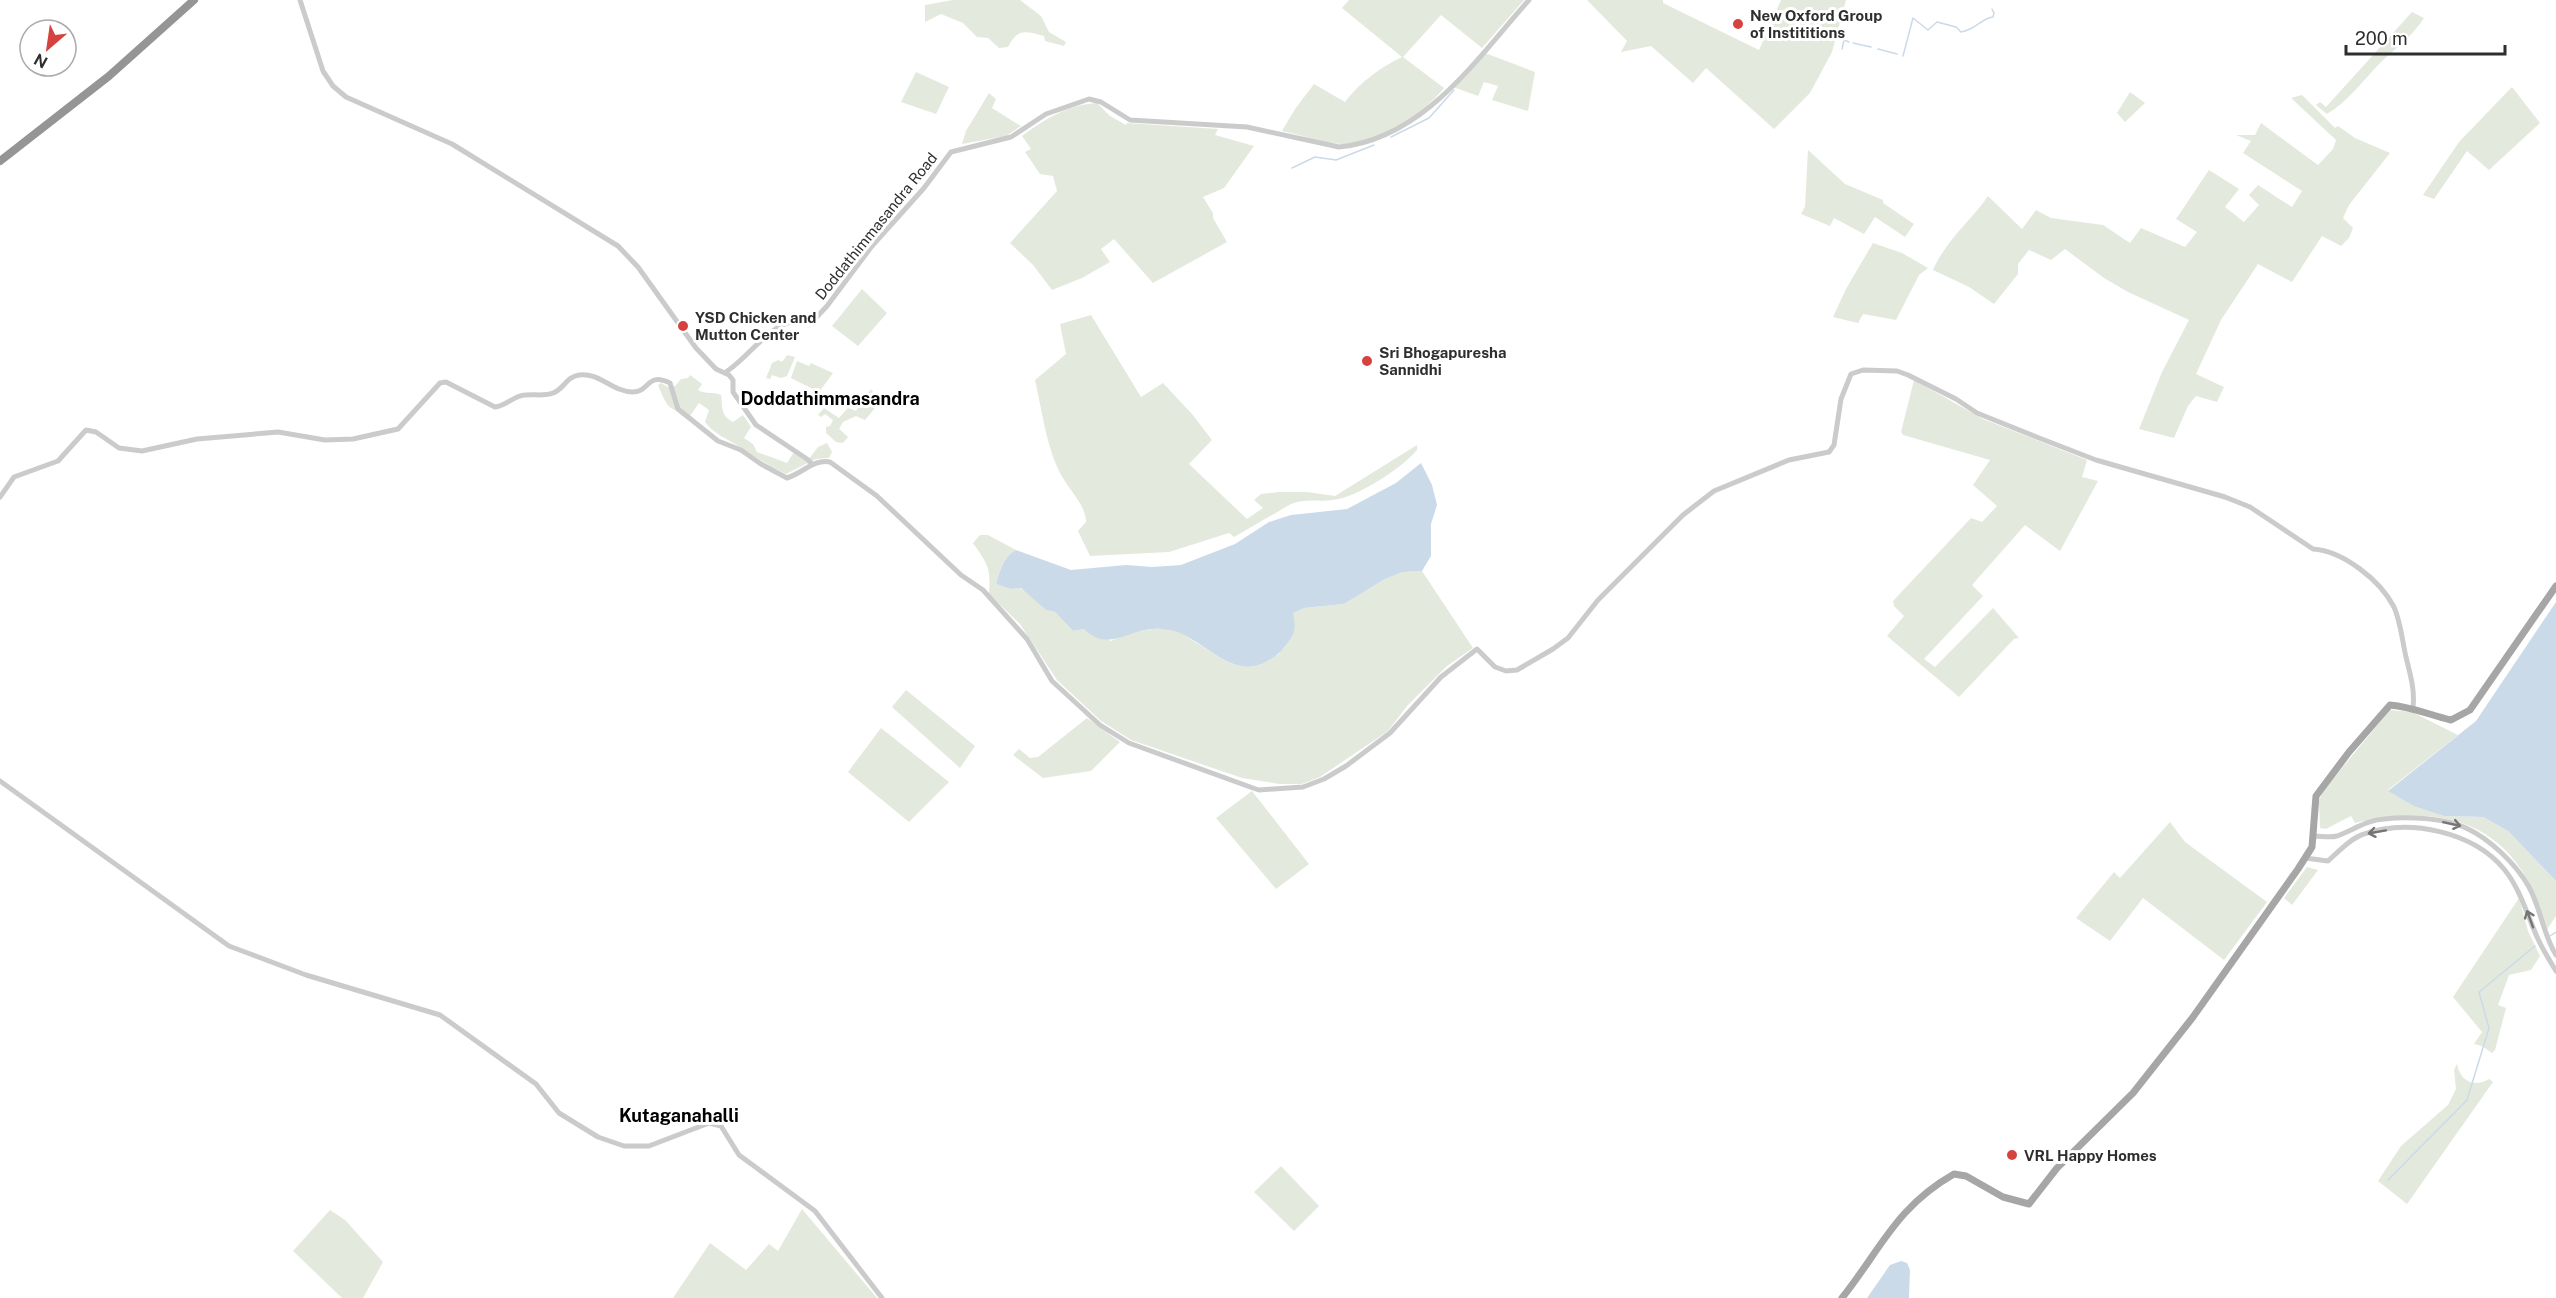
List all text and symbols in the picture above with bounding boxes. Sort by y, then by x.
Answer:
place label: New Oxford Group of Instititions [1750,7,1882,41]
marker: New Oxford Group of Instititions [1731,17,1745,31]
north arrow [18,18,78,78]
scale bar [2346,18,2505,56]
text: 200 m [2355,28,2408,49]
text: N [31,49,51,72]
street label: Doddathimmasandra Road [812,149,940,303]
place label: YSD Chicken and Mutton Center [695,309,816,343]
marker: YSD Chicken and Mutton Center [676,319,690,333]
place label: Sri Bhogapuresha Sannidhi [1379,344,1506,378]
marker: Sri Bhogapuresha Sannidhi [1360,354,1374,368]
district label: Doddathimmasandra [740,388,920,409]
one-way arrow [2442,819,2462,830]
one-way arrow [2368,826,2388,837]
one-way arrow [2524,910,2535,929]
district label: Kutaganahalli [619,1105,739,1126]
place label: VRL Happy Homes [2024,1147,2157,1164]
marker: VRL Happy Homes [2005,1148,2019,1162]

